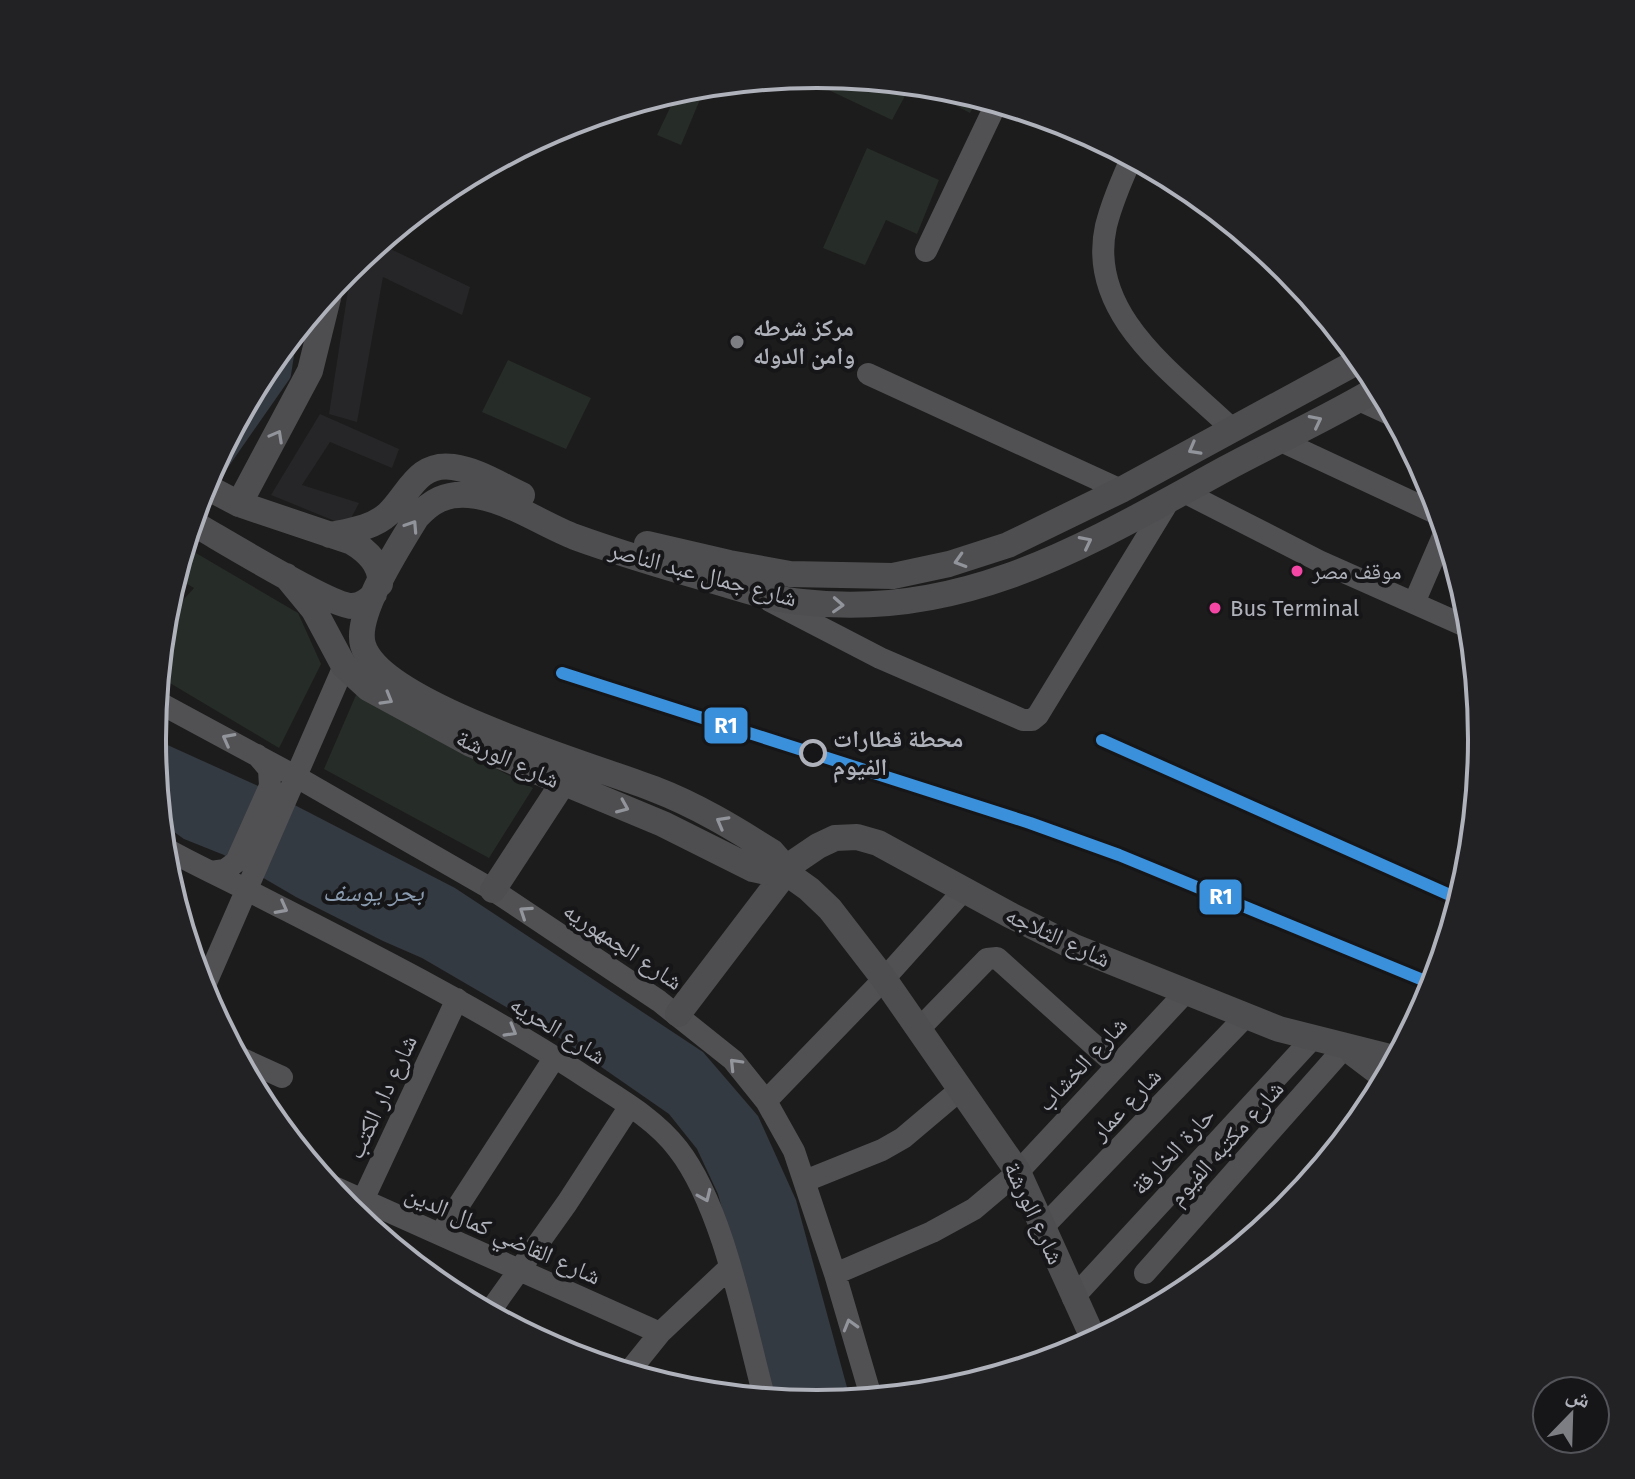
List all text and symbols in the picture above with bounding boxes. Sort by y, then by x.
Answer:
place label: مركز شرطه وامن الدوله [753,314,855,370]
marker: مركز شرطه وامن الدوله [728,333,746,351]
one-way arrow [1308,416,1323,431]
one-way arrow [267,431,283,445]
one-way arrow [1189,439,1203,455]
one-way arrow [403,520,418,534]
street label: شارع جمال عبد الناصر [605,535,800,613]
one-way arrow [1078,536,1093,551]
one-way arrow [954,552,968,568]
place label: موقف مصر [1311,558,1401,585]
marker: موقف مصر [1289,563,1305,579]
place label: Bus Terminal [1230,595,1359,622]
one-way arrow [832,596,845,613]
marker: Bus Terminal [1207,600,1223,616]
one-way arrow [378,689,393,705]
line badge: R1 [703,706,749,745]
text: R1 [714,712,738,739]
street label: شارع الورشة [452,724,564,795]
place label: محطة قطارات الفيوم [833,725,963,784]
one-way arrow [221,734,236,749]
marker: محطة قطارات الفيوم [800,740,826,766]
one-way arrow [615,798,629,814]
one-way arrow [717,816,731,832]
water label: بحر يوسف [322,877,424,908]
line badge: R1 [1198,878,1243,916]
text: R1 [1209,883,1233,910]
street label: شارع الجمهوريه [558,896,688,997]
one-way arrow [273,898,288,913]
street label: شارع الثلاجه [1001,901,1115,974]
one-way arrow [520,906,534,921]
street label: شارع الحريه [504,990,611,1071]
street label: شارع الخشاب [1031,1011,1134,1118]
one-way arrow [502,1021,517,1037]
street label: شارع دار الكتب [341,1031,424,1164]
one-way arrow [730,1059,745,1073]
street label: شارع عمار [1084,1062,1168,1147]
street label: شارع مكتبه الفيوم [1163,1075,1291,1213]
street label: حارة الخارقة [1125,1101,1221,1201]
street label: شارع الورشة [997,1157,1070,1269]
street label: شارع القاضي كمال الدين [399,1179,605,1295]
one-way arrow [695,1188,711,1202]
one-way arrow [843,1318,859,1332]
north arrow [1531,1375,1611,1455]
text: ش [1563,1380,1595,1414]

